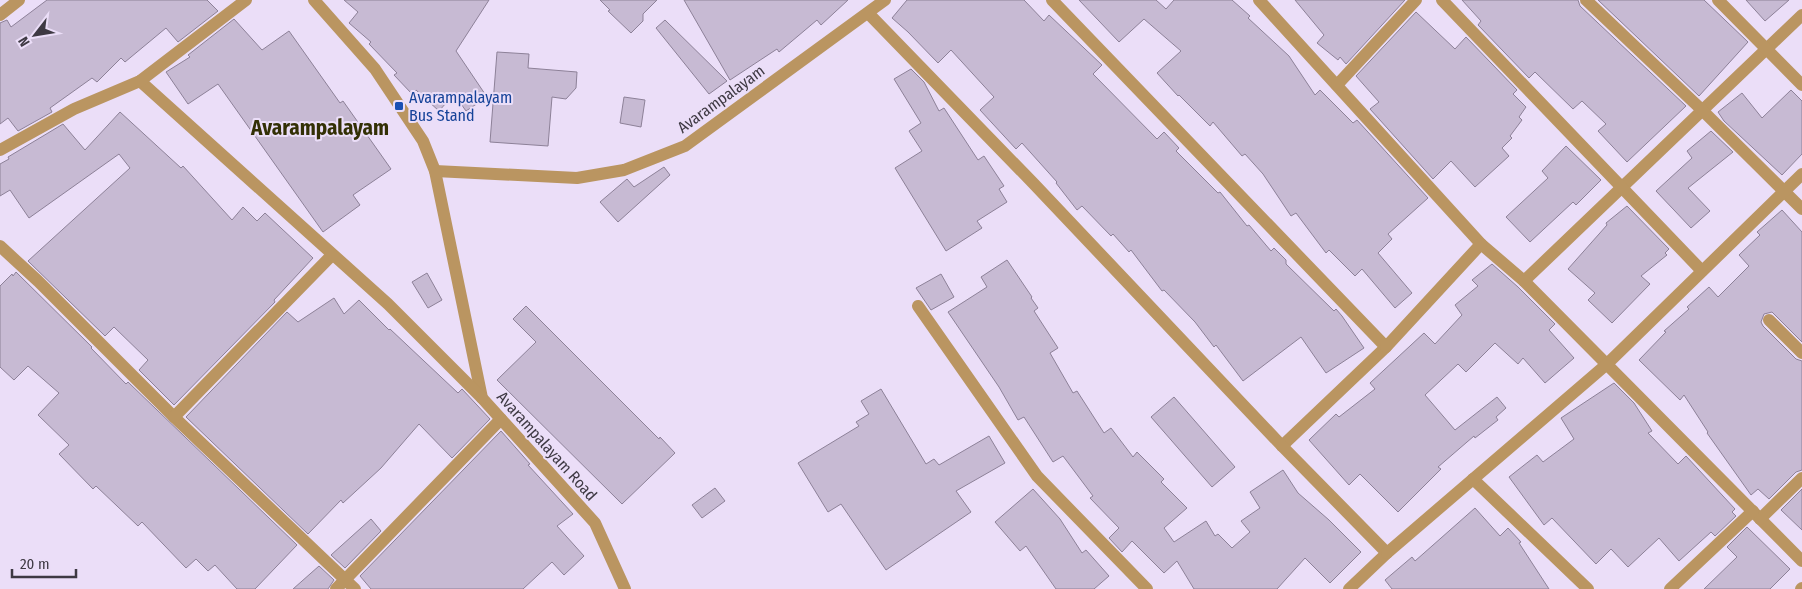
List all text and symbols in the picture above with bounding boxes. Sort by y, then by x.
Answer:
north arrow [10,10,60,60]
text: N [15,33,34,49]
street label: Avarampalayam [674,61,768,137]
place label: Avarampalayam Bus Stand [409,88,512,125]
marker: Avarampalayam Bus Stand [393,100,405,112]
district label: Avarampalayam [250,115,389,141]
street label: Avarampalayam Road [493,388,601,504]
scale bar [12,546,76,578]
text: 20 m [20,555,50,573]

